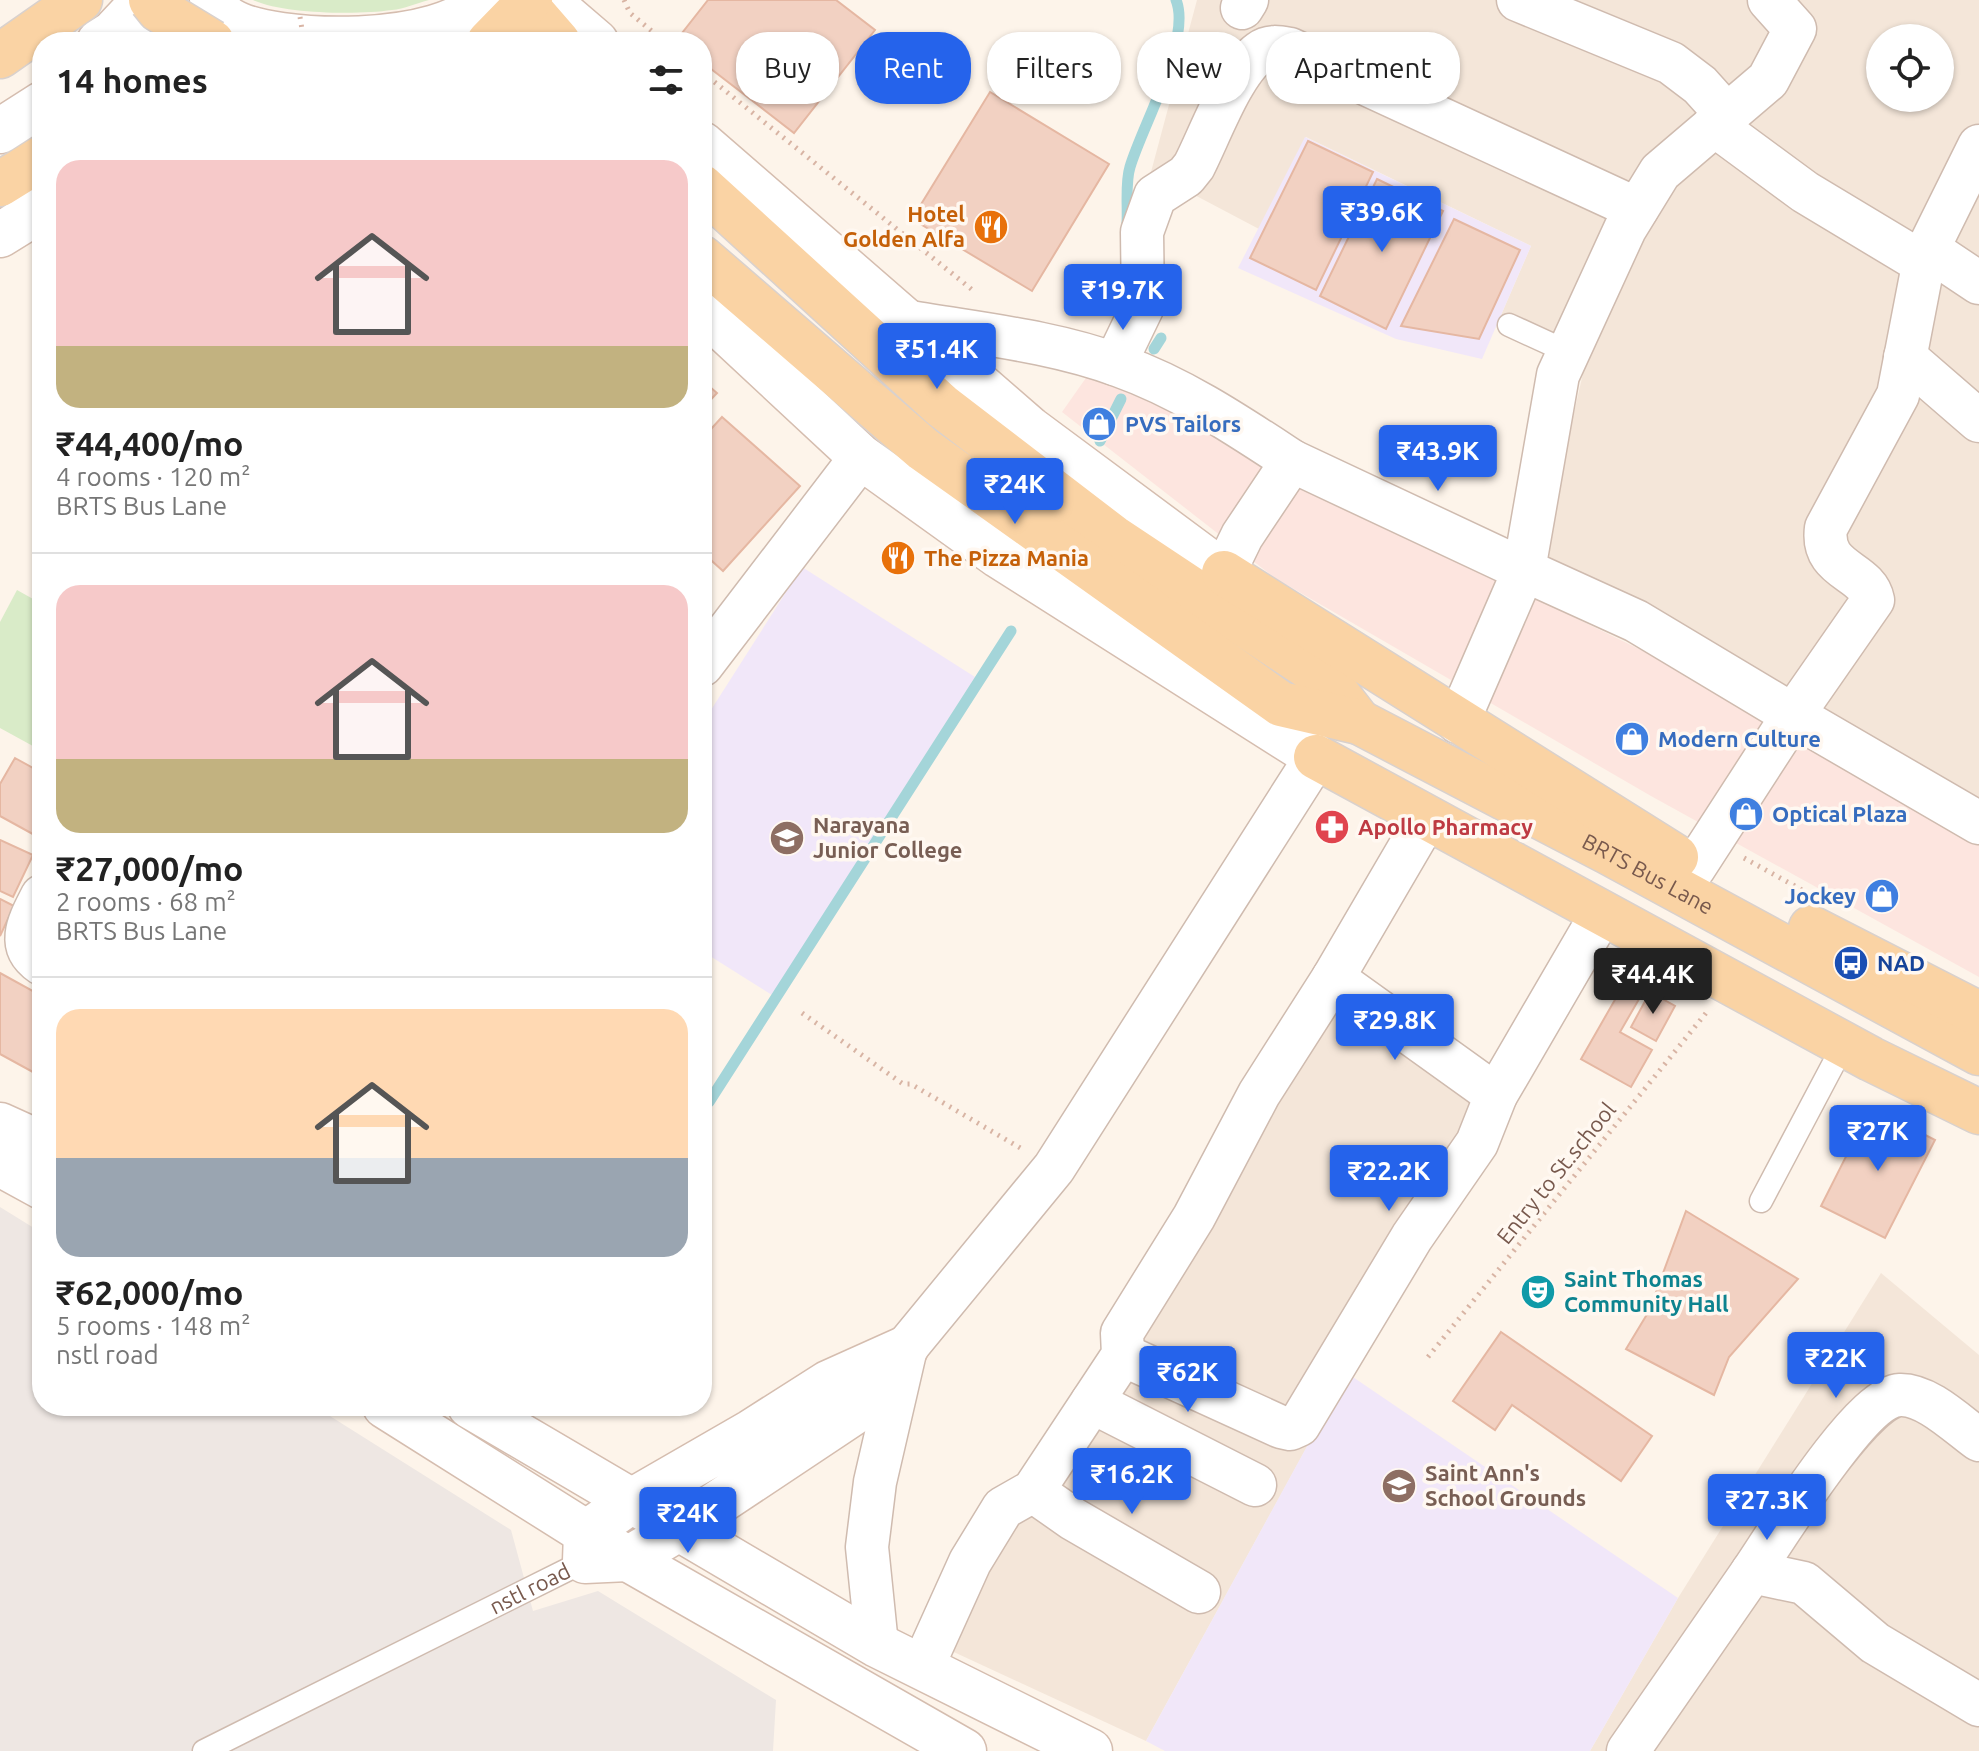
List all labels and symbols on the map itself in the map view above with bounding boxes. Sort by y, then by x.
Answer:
pin: ₹39.6K [1317,186,1447,254]
place label: Hotel Golden Alfa [843,201,965,251]
restaurant icon: Hotel Golden Alfa [972,208,1010,246]
pin: ₹19.7K [1058,264,1188,332]
pin: ₹51.4K [872,323,1002,391]
shop icon: PVS Tailors [1080,405,1118,443]
place label: PVS Tailors [1125,411,1241,436]
pin: ₹43.9K [1373,425,1503,493]
pin: ₹24K [968,458,1062,526]
restaurant icon: The Pizza Mania [879,539,917,577]
place label: The Pizza Mania [924,545,1089,570]
shop icon: Modern Culture [1613,720,1651,758]
place label: Modern Culture [1658,726,1821,751]
shop icon: Optical Plaza [1727,795,1765,833]
place label: Optical Plaza [1772,801,1908,826]
pharmacy icon: Apollo Pharmacy [1313,808,1351,846]
place label: Narayana Junior College [813,812,963,862]
place label: Apollo Pharmacy [1358,814,1533,839]
school or university icon: Narayana Junior College [768,819,806,857]
street label: BRTS Bus Lane [1578,828,1718,919]
shop icon: Jockey [1863,877,1901,915]
place label: Jockey [1785,883,1856,908]
bus stop icon: NAD [1832,944,1870,982]
pin: ₹44.4K [1588,948,1718,1016]
place label: NAD [1877,950,1925,975]
pin: ₹29.8K [1330,994,1460,1062]
street label: Entry to St.school [1491,1097,1620,1248]
pin: ₹27K [1831,1105,1925,1173]
pin: ₹22.2K [1324,1145,1454,1213]
place label: Saint Thomas Community Hall [1564,1266,1729,1316]
theatre icon: Saint Thomas Community Hall [1519,1273,1557,1311]
pin: ₹22K [1789,1332,1883,1400]
pin: ₹62K [1141,1346,1235,1414]
pin: ₹16.2K [1067,1448,1197,1516]
place label: Saint Ann's School Grounds [1425,1460,1586,1510]
school or university icon: Saint Ann's School Grounds [1380,1467,1418,1505]
pin: ₹27.3K [1702,1474,1832,1542]
pin: ₹24K [641,1487,735,1555]
street label: nstl road [485,1558,574,1619]

